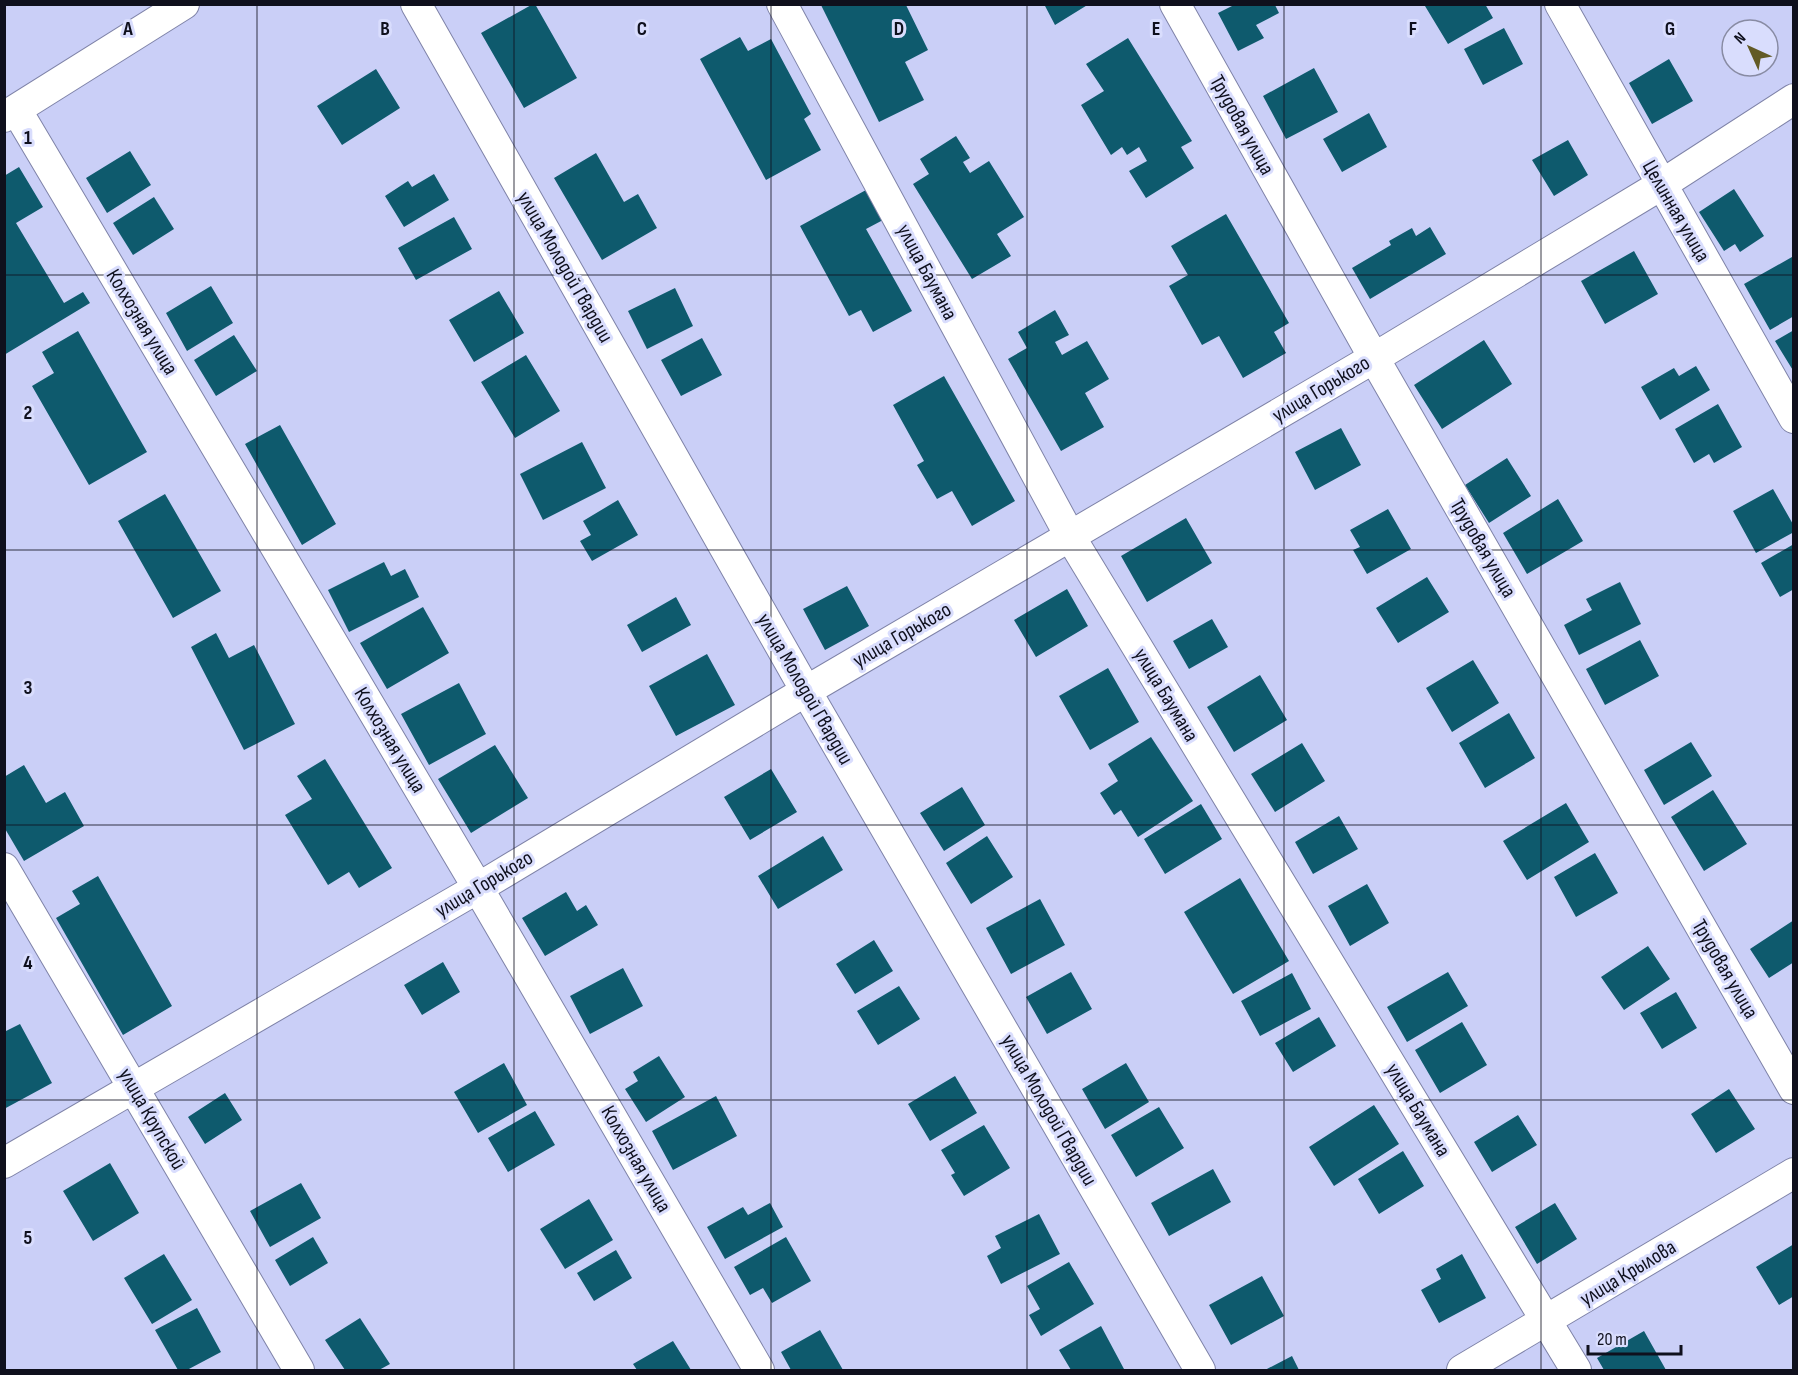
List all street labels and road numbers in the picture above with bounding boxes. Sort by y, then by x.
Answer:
street label: Трудовая улица [1204,71,1280,179]
street label: Целинная улица [1637,156,1715,266]
street label: улица Молодой Гвардии [512,187,618,347]
street label: улица Баумана [891,220,963,324]
street label: Колхозная улица [101,265,183,379]
street label: улица Горького [1268,350,1374,428]
street label: Трудовая улица [1445,494,1521,602]
street label: улица Горького [848,597,956,673]
street label: улица Молодой Гвардии [752,609,858,769]
street label: улица Баумана [1128,644,1204,746]
street label: Колхозная улица [349,683,431,797]
street label: улица Горького [431,845,537,923]
street label: Трудовая улица [1687,915,1763,1023]
street label: улица Молодой Гвардии [996,1030,1102,1190]
street label: улица Баумана [1380,1059,1456,1161]
street label: улица Крупской [113,1064,191,1174]
street label: Колхозная улица [595,1101,677,1217]
street label: улица Крылова [1576,1235,1680,1311]

